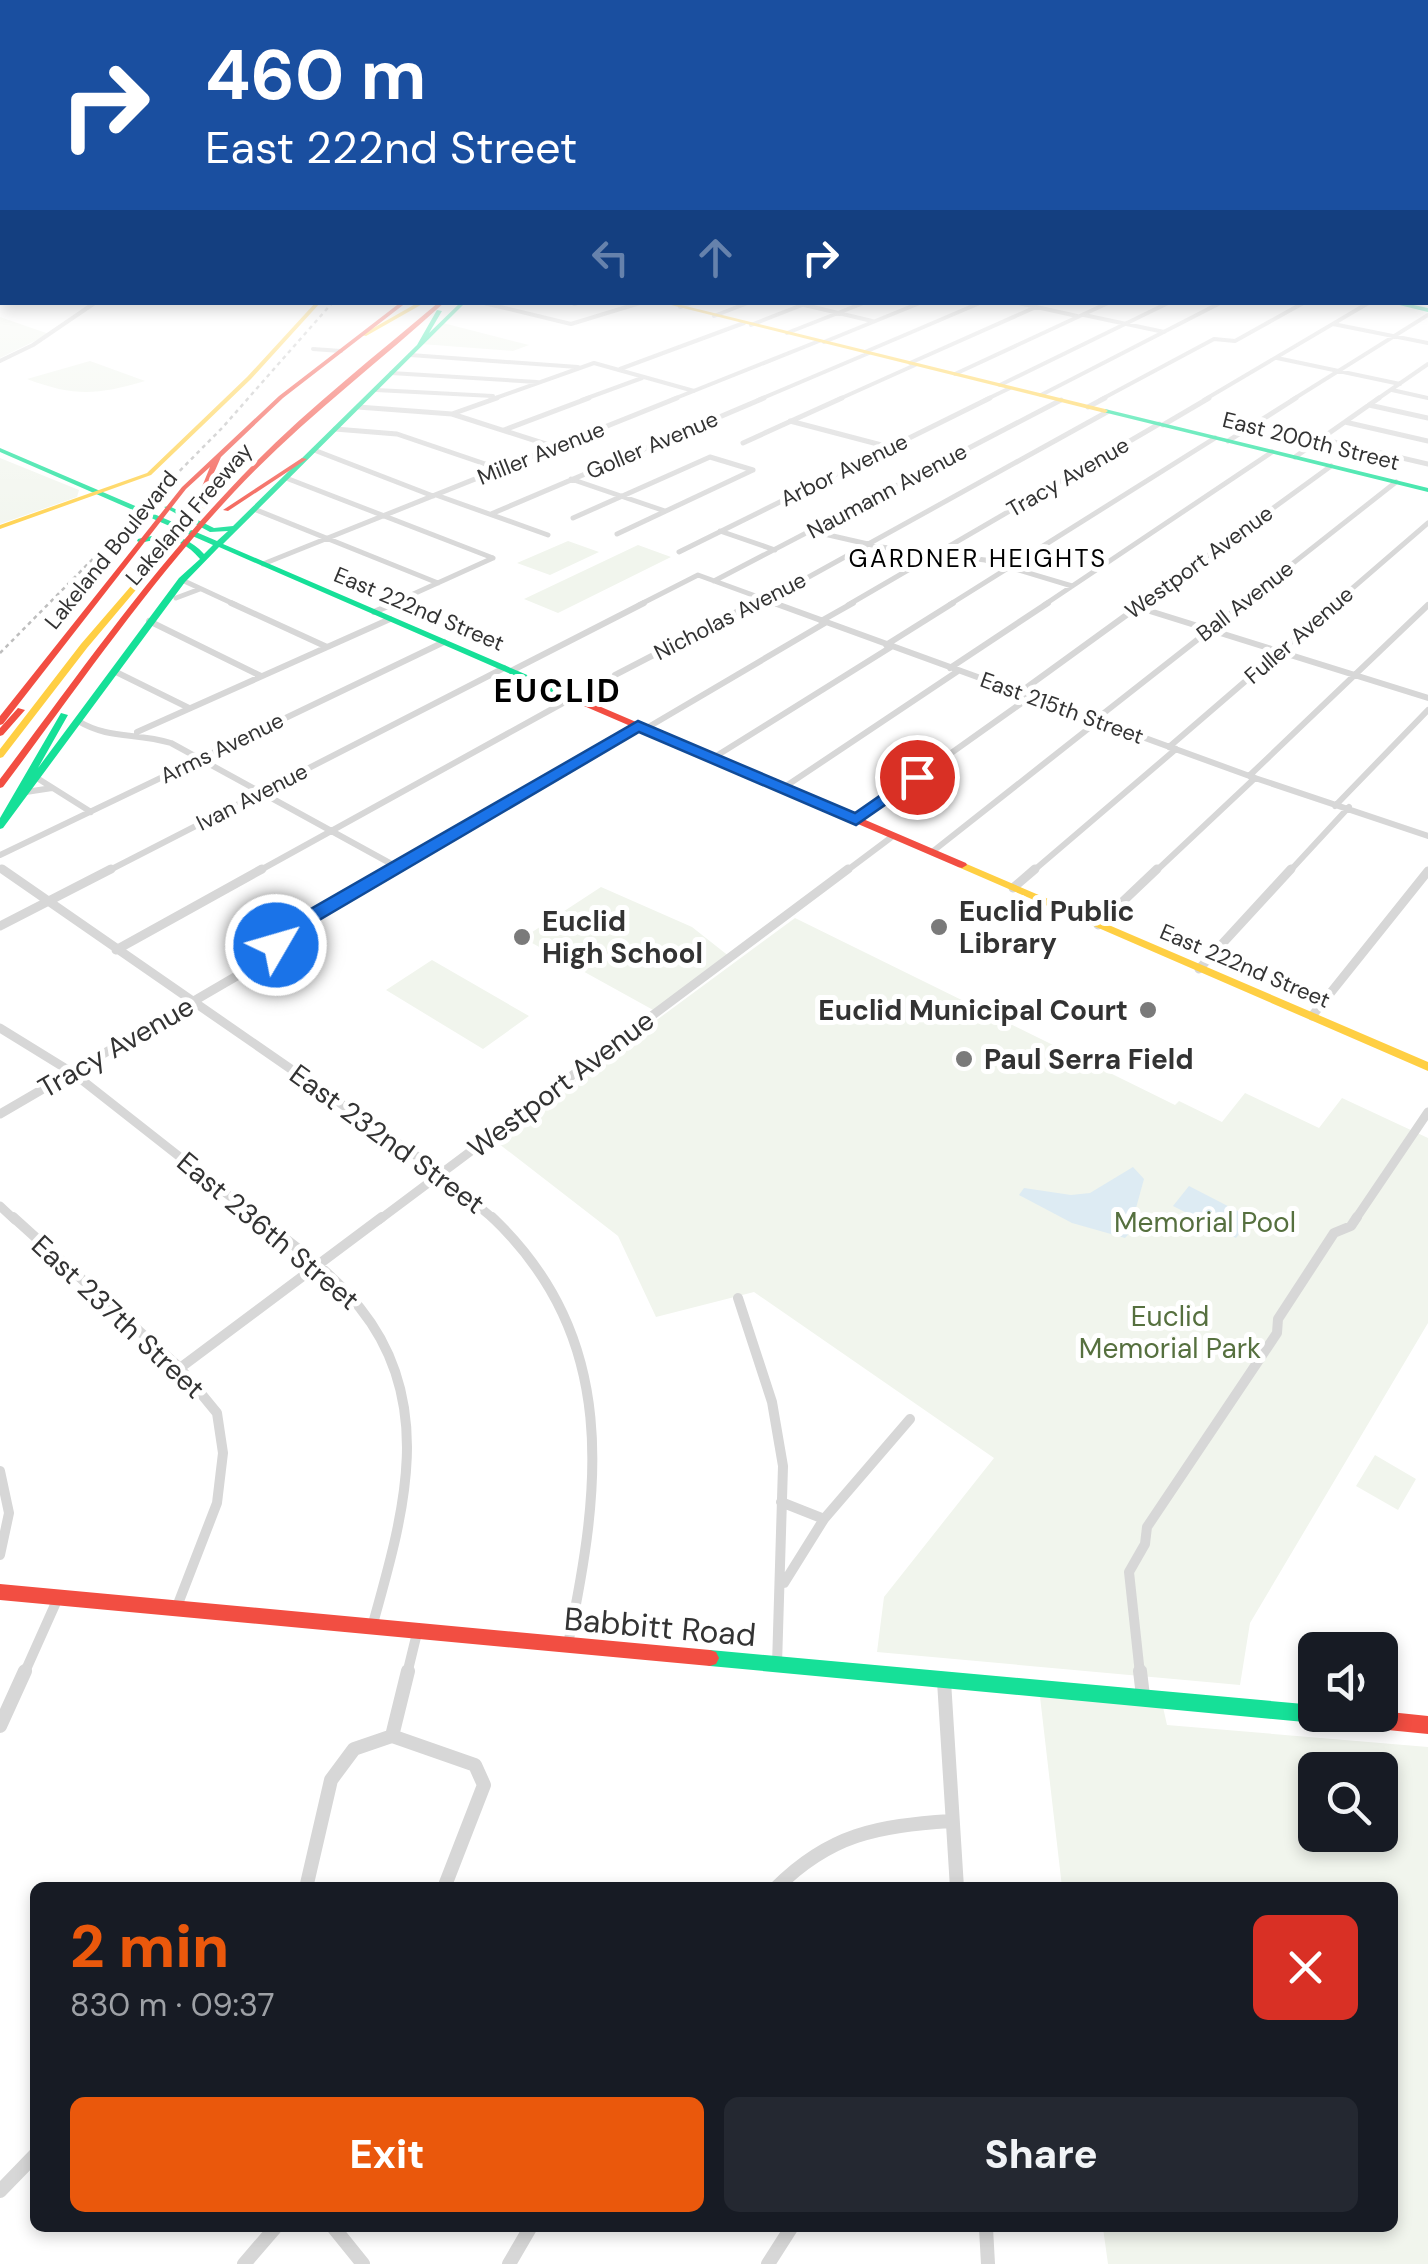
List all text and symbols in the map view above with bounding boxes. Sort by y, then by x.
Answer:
text: 460 m [205,30,426,121]
icon: right [40,40,170,170]
text: East 222nd Street [205,118,577,177]
icon: left [583,230,638,285]
icon: ahead [688,230,743,285]
icon: right [793,230,848,285]
street label: Goller Avenue [582,404,722,486]
street label: East 200th Street [1219,405,1403,477]
street label: Miller Avenue [473,414,609,492]
street label: Arbor Avenue [775,427,913,513]
street label: Tracy Avenue [1002,430,1134,524]
street label: Lakeland Freeway [119,437,259,591]
street label: Naumann Avenue [802,437,972,545]
street label: Lakeland Boulevard [38,465,184,635]
street label: Westport Avenue [1119,499,1279,625]
district label: GARDNER HEIGHTS [848,542,1108,575]
street label: Ball Avenue [1191,554,1299,648]
street label: East 222nd Street [330,560,508,658]
street label: Nicholas Avenue [649,565,811,667]
street label: Fuller Avenue [1238,580,1360,690]
street label: East 215th Street [976,665,1148,751]
district label: EUCLID [494,670,622,712]
street label: Arms Avenue [155,706,289,790]
pin [875,735,960,820]
icon: arrive [890,750,945,805]
street label: Ivan Avenue [191,757,313,837]
position arrow [224,893,328,997]
place label: Euclid Public Library [959,893,1135,962]
place label: Euclid High School [542,903,703,972]
marker: Euclid Public Library [928,916,950,938]
street label: East 222nd Street [1156,917,1334,1015]
marker: Euclid High School [511,926,533,948]
street label: Tracy Avenue [31,988,201,1106]
place label: Euclid Municipal Court [818,992,1128,1029]
marker: Euclid Municipal Court [1137,999,1159,1021]
street label: Westport Avenue [460,1002,662,1166]
place label: Paul Serra Field [984,1041,1194,1078]
marker: Paul Serra Field [953,1048,975,1070]
street label: East 232nd Street [282,1056,492,1222]
street label: East 236th Street [169,1144,367,1318]
park label: Memorial Pool [1114,1204,1296,1241]
street label: East 237th Street [23,1227,213,1407]
park label: Euclid Memorial Park [1079,1298,1261,1367]
street label: Babbitt Road [562,1598,758,1656]
map controls [1298,1632,1398,1852]
button: sound [1298,1632,1398,1732]
button: search [1298,1752,1398,1852]
text: 2 min [70,1907,229,1986]
button: close [1253,1915,1358,2020]
text: 830 m · 09:37 [70,1984,275,2026]
button: Exit [70,2097,704,2212]
button: Share [724,2097,1358,2212]

